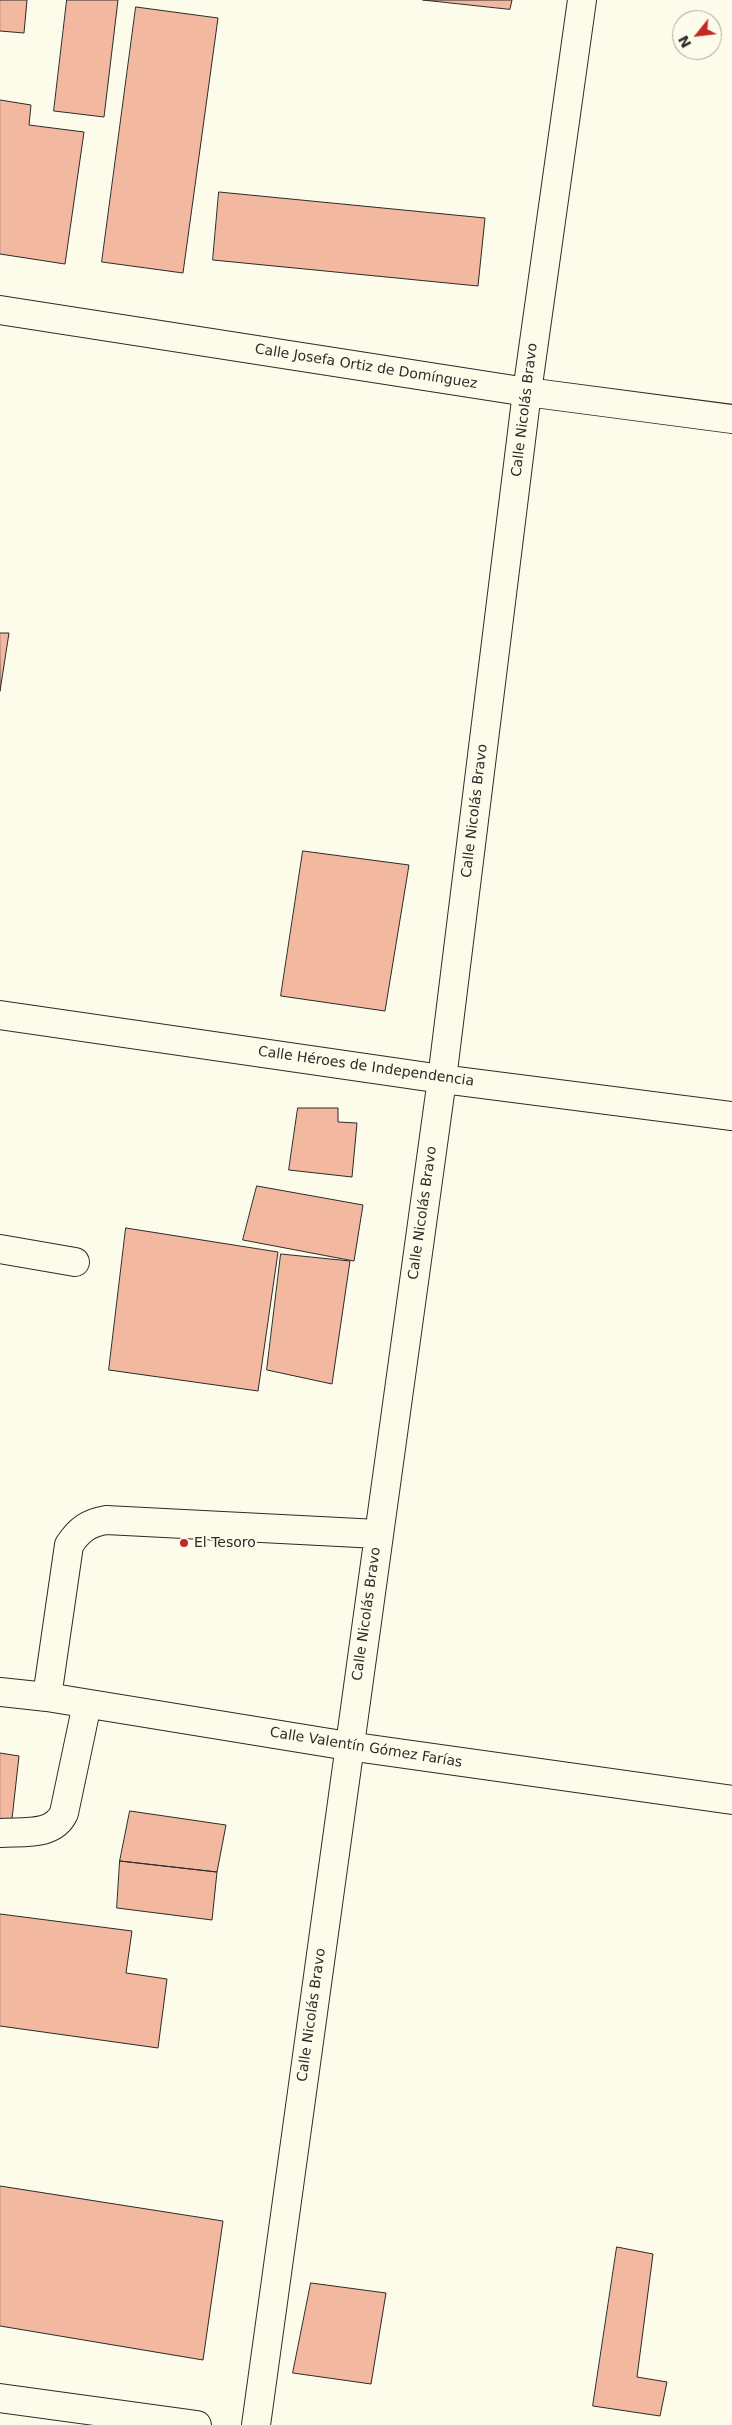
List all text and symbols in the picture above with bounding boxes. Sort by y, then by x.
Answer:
north arrow [672,10,722,60]
text: N [675,33,695,51]
street label: Calle Josefa Ortiz de Domínguez [254,341,478,393]
street label: Calle Nicolás Bravo [508,342,542,478]
street label: Calle Nicolás Bravo [458,743,492,879]
street label: Calle Héroes de Independencia [257,1044,475,1090]
street label: Calle Nicolás Bravo [405,1145,441,1281]
place label: El Tesoro [194,1535,256,1551]
marker: El Tesoro [178,1537,190,1549]
street label: Calle Nicolás Bravo [349,1546,385,1682]
street label: Calle Valentín Gómez Farías [269,1724,463,1772]
street label: Calle Nicolás Bravo [294,1947,330,2083]

